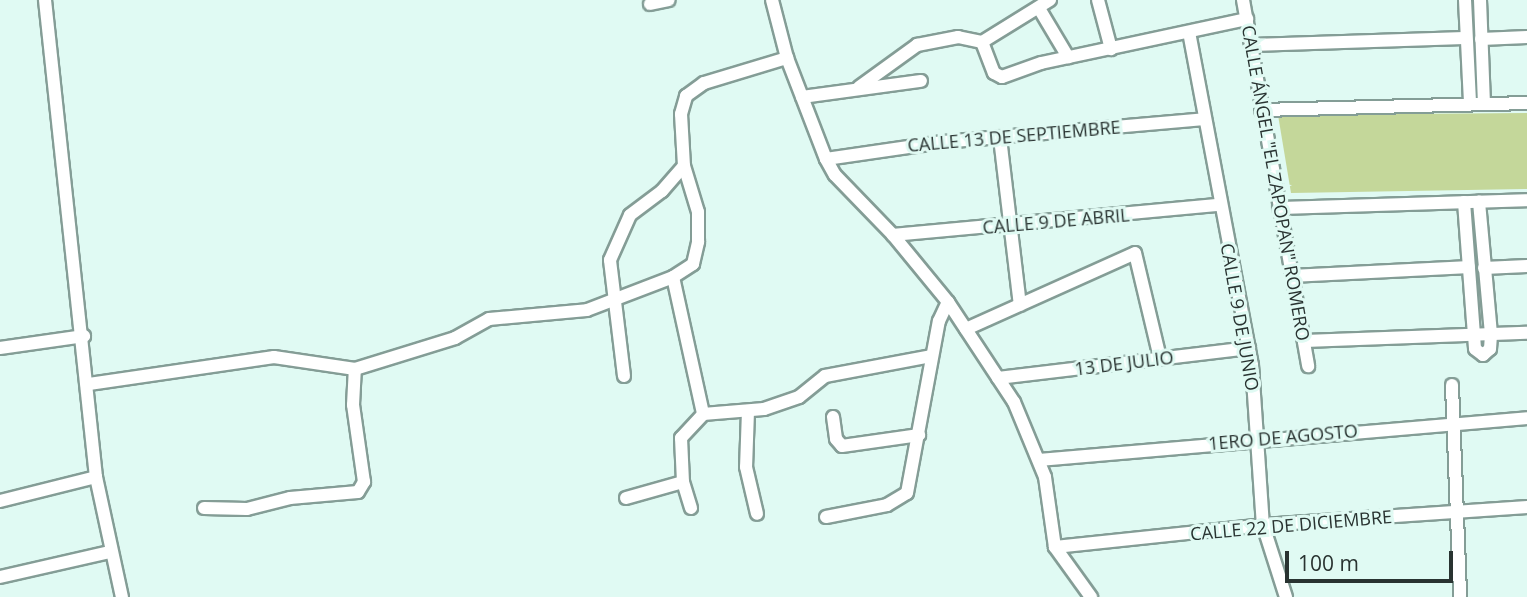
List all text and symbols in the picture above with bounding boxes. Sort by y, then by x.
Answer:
street label: CALLE ÁNGEL "EL ZAPOPAN" ROMERO [1238,24,1314,342]
street label: CALLE 13 DE SEPTIEMBRE [907,116,1121,156]
street label: CALLE 9 DE ABRIL [982,204,1130,238]
street label: CALLE 9 DE JUNIO [1216,242,1264,392]
street label: 13 DE JULIO [1073,346,1175,380]
street label: 1ERO DE AGOSTO [1207,420,1359,454]
street label: CALLE 22 DE DICIEMBRE [1189,505,1393,545]
scale bar [1289,538,1457,582]
text: 100 m [1298,549,1359,577]

